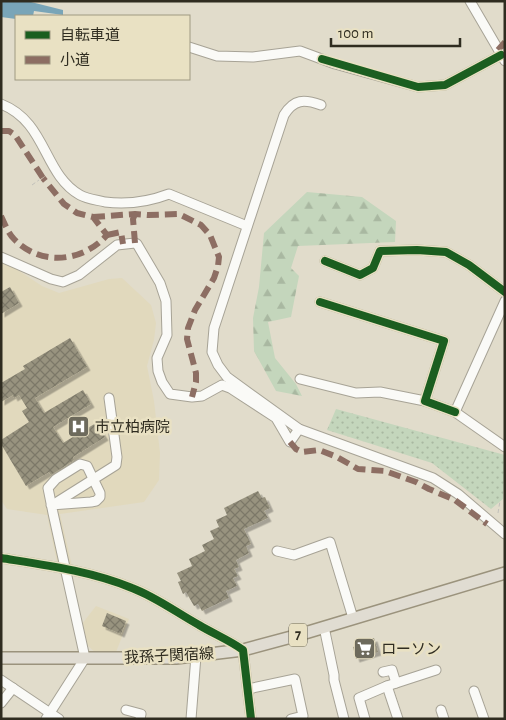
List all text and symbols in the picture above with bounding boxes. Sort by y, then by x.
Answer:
legend [15,15,190,80]
scale bar [331,15,460,47]
text: 100 m [338,26,373,41]
text: 自転車道 [60,27,120,43]
text: 小道 [60,52,90,68]
hospital icon: 市立柏病院 [67,415,91,439]
place label: 市立柏病院 [95,419,170,435]
road number: 7 [289,624,307,646]
supermarket icon: ローソン [353,637,377,661]
place label: ローソン [381,642,441,657]
street label: 我孫子関宿線 [124,645,214,666]

